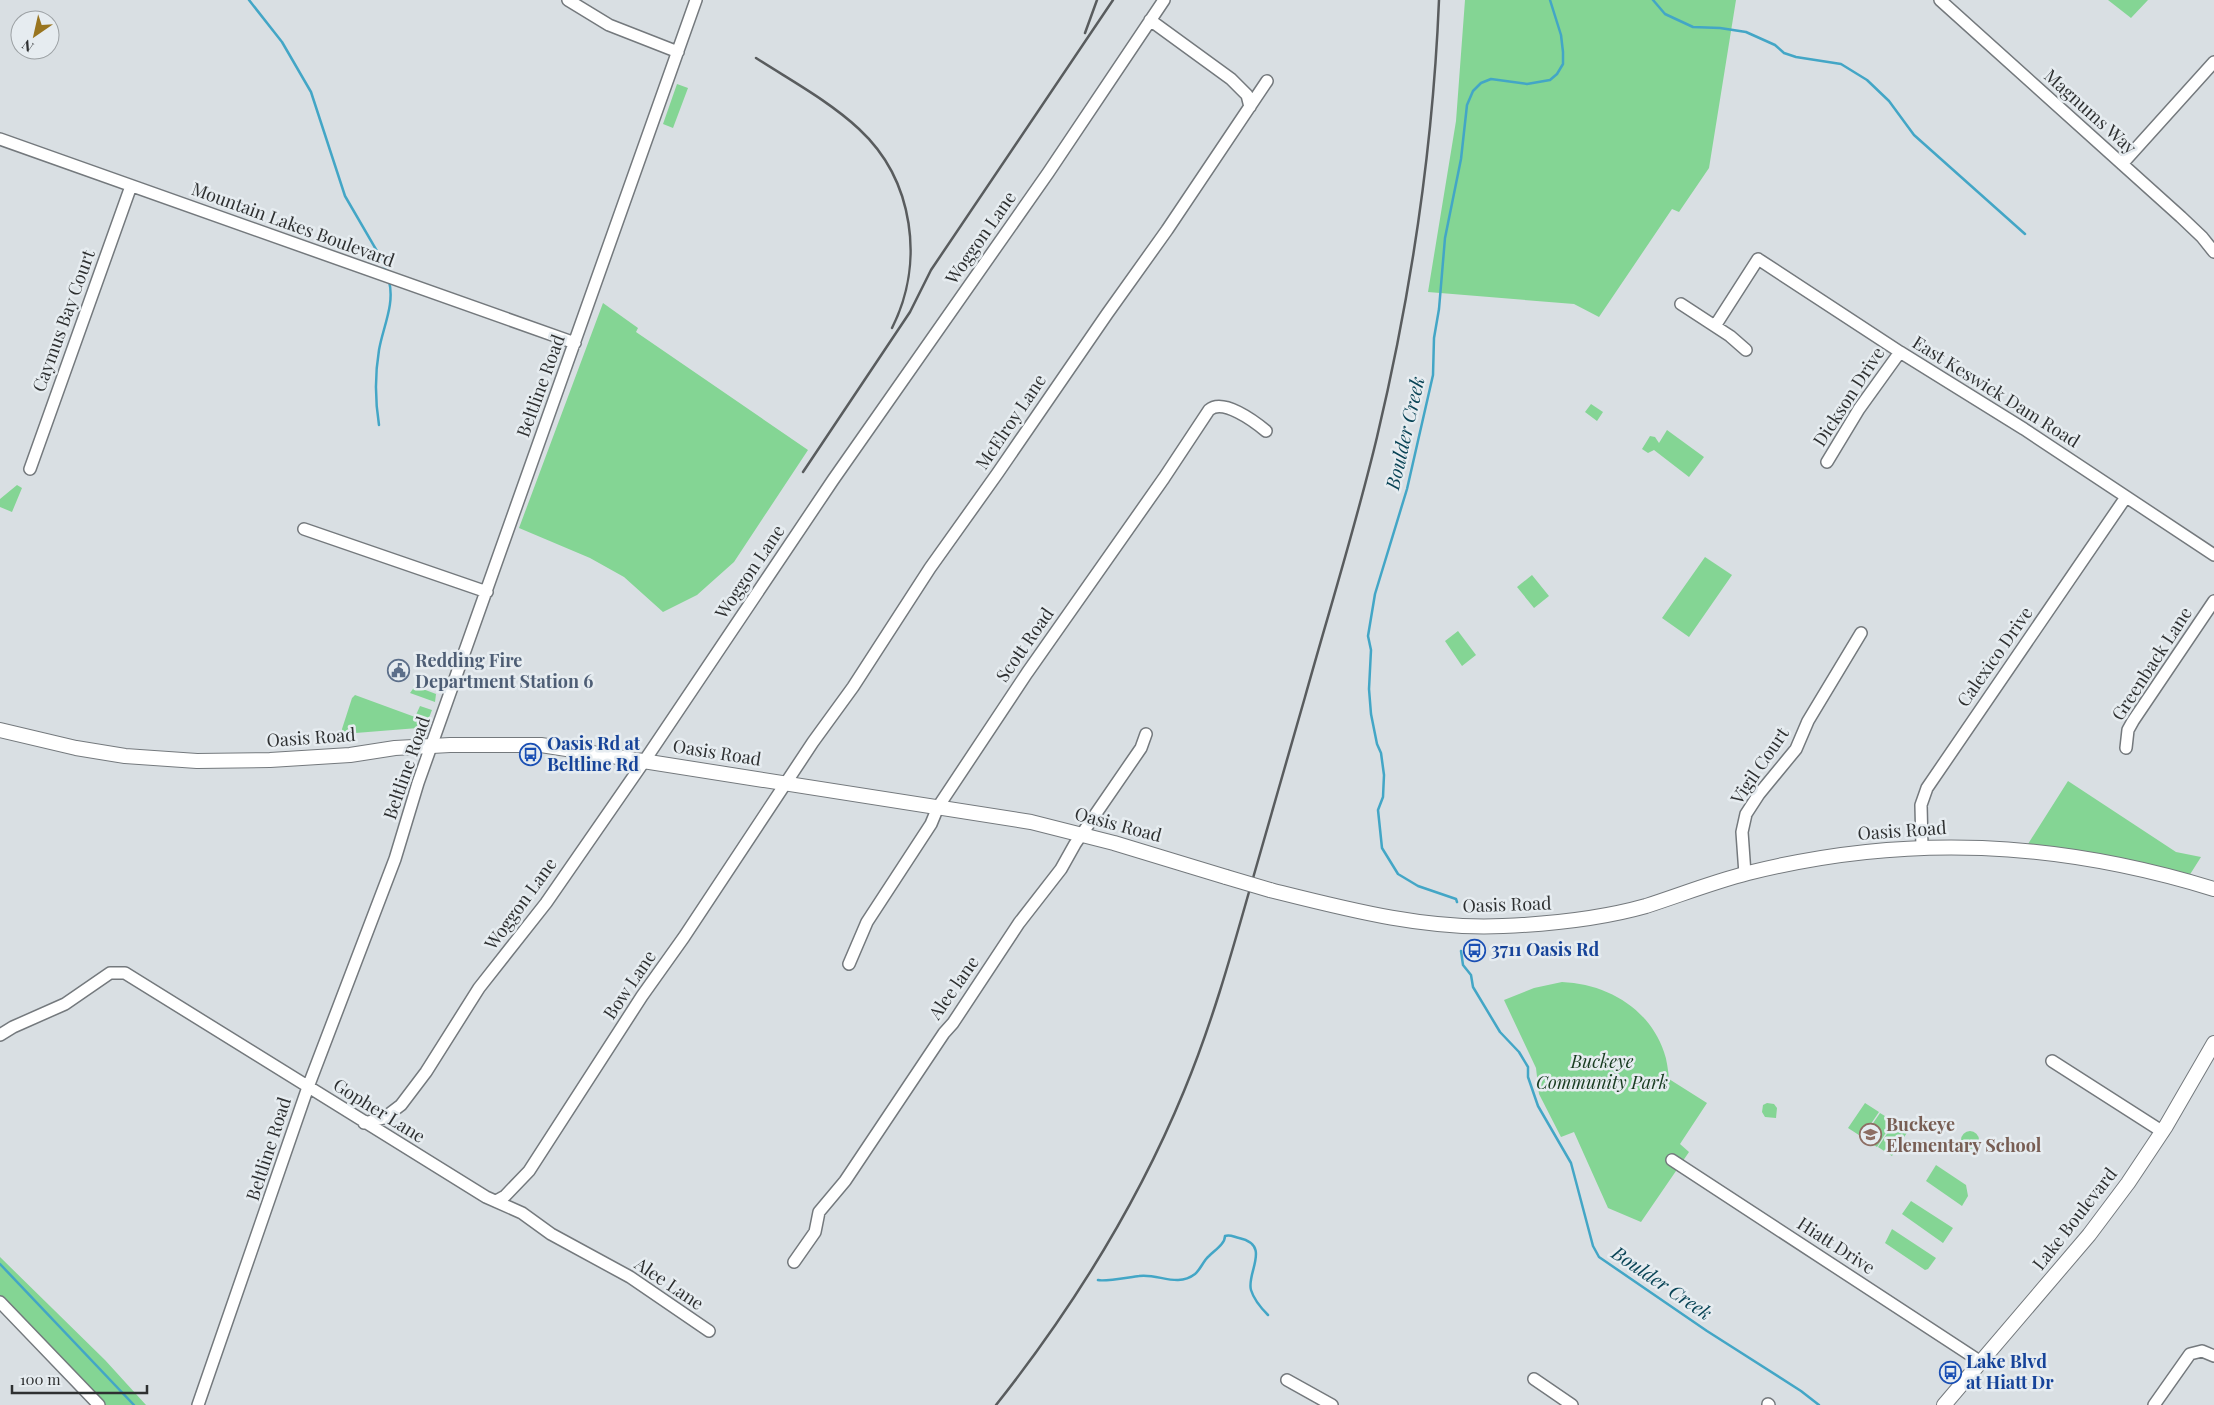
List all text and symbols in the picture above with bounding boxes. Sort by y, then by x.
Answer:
north arrow [10,10,60,60]
text: N [18,35,37,57]
street label: Magnums Way [2039,63,2142,159]
street label: Mountain Lakes Boulevard [189,176,399,272]
street label: Woggon Lane [939,186,1021,289]
street label: Caymus Bay Court [26,246,100,395]
street label: East Keswick Dam Road [1908,330,2085,453]
street label: Beltline Road [510,331,570,440]
street label: Dickson Drive [1807,342,1889,451]
street label: McElroy Lane [969,369,1051,474]
water label: Boulder Creek [1378,374,1430,493]
street label: Woggon Lane [708,520,789,624]
street label: Scott Road [990,602,1059,686]
street label: Calexico Drive [1951,602,2038,711]
street label: Greenback Lane [2106,602,2197,725]
place label: Redding Fire Department Station 6 [415,648,593,693]
public building icon: Redding Fire Department Station 6 [387,659,411,683]
street label: Beltline Road [377,712,435,822]
street label: Oasis Road [266,722,357,752]
street label: Vigil Court [1724,722,1794,809]
place label: Oasis Rd at Beltline Rd [547,731,641,776]
street label: Oasis Road [671,733,764,771]
bus stop icon: Oasis Rd at Beltline Rd [519,742,543,766]
street label: Oasis Road [1072,801,1165,847]
street label: Oasis Road [1857,815,1948,845]
street label: Woggon Lane [478,853,562,955]
street label: Oasis Road [1462,890,1552,918]
place label: 3711 Oasis Rd [1491,937,1599,961]
bus stop icon: 3711 Oasis Rd [1463,938,1487,962]
street label: Bow Lane [597,945,661,1024]
street label: Alee lane [922,951,984,1025]
park label: Buckeye Community Park [1536,1049,1668,1094]
street label: Gopher Lane [329,1072,430,1148]
street label: Beltline Road [240,1093,296,1204]
place label: Buckeye Elementary School [1886,1112,2042,1157]
school or university icon: Buckeye Elementary School [1858,1123,1882,1147]
street label: Lake Boulevard [2027,1162,2122,1275]
street label: Hiatt Drive [1793,1211,1880,1279]
water label: Boulder Creek [1607,1239,1718,1325]
street label: Alee Lane [630,1251,709,1315]
place label: Lake Blvd at Hiatt Dr [1966,1349,2054,1394]
bus stop icon: Lake Blvd at Hiatt Dr [1938,1360,1962,1384]
scale bar [12,1362,148,1394]
text: 100 m [20,1369,61,1389]

